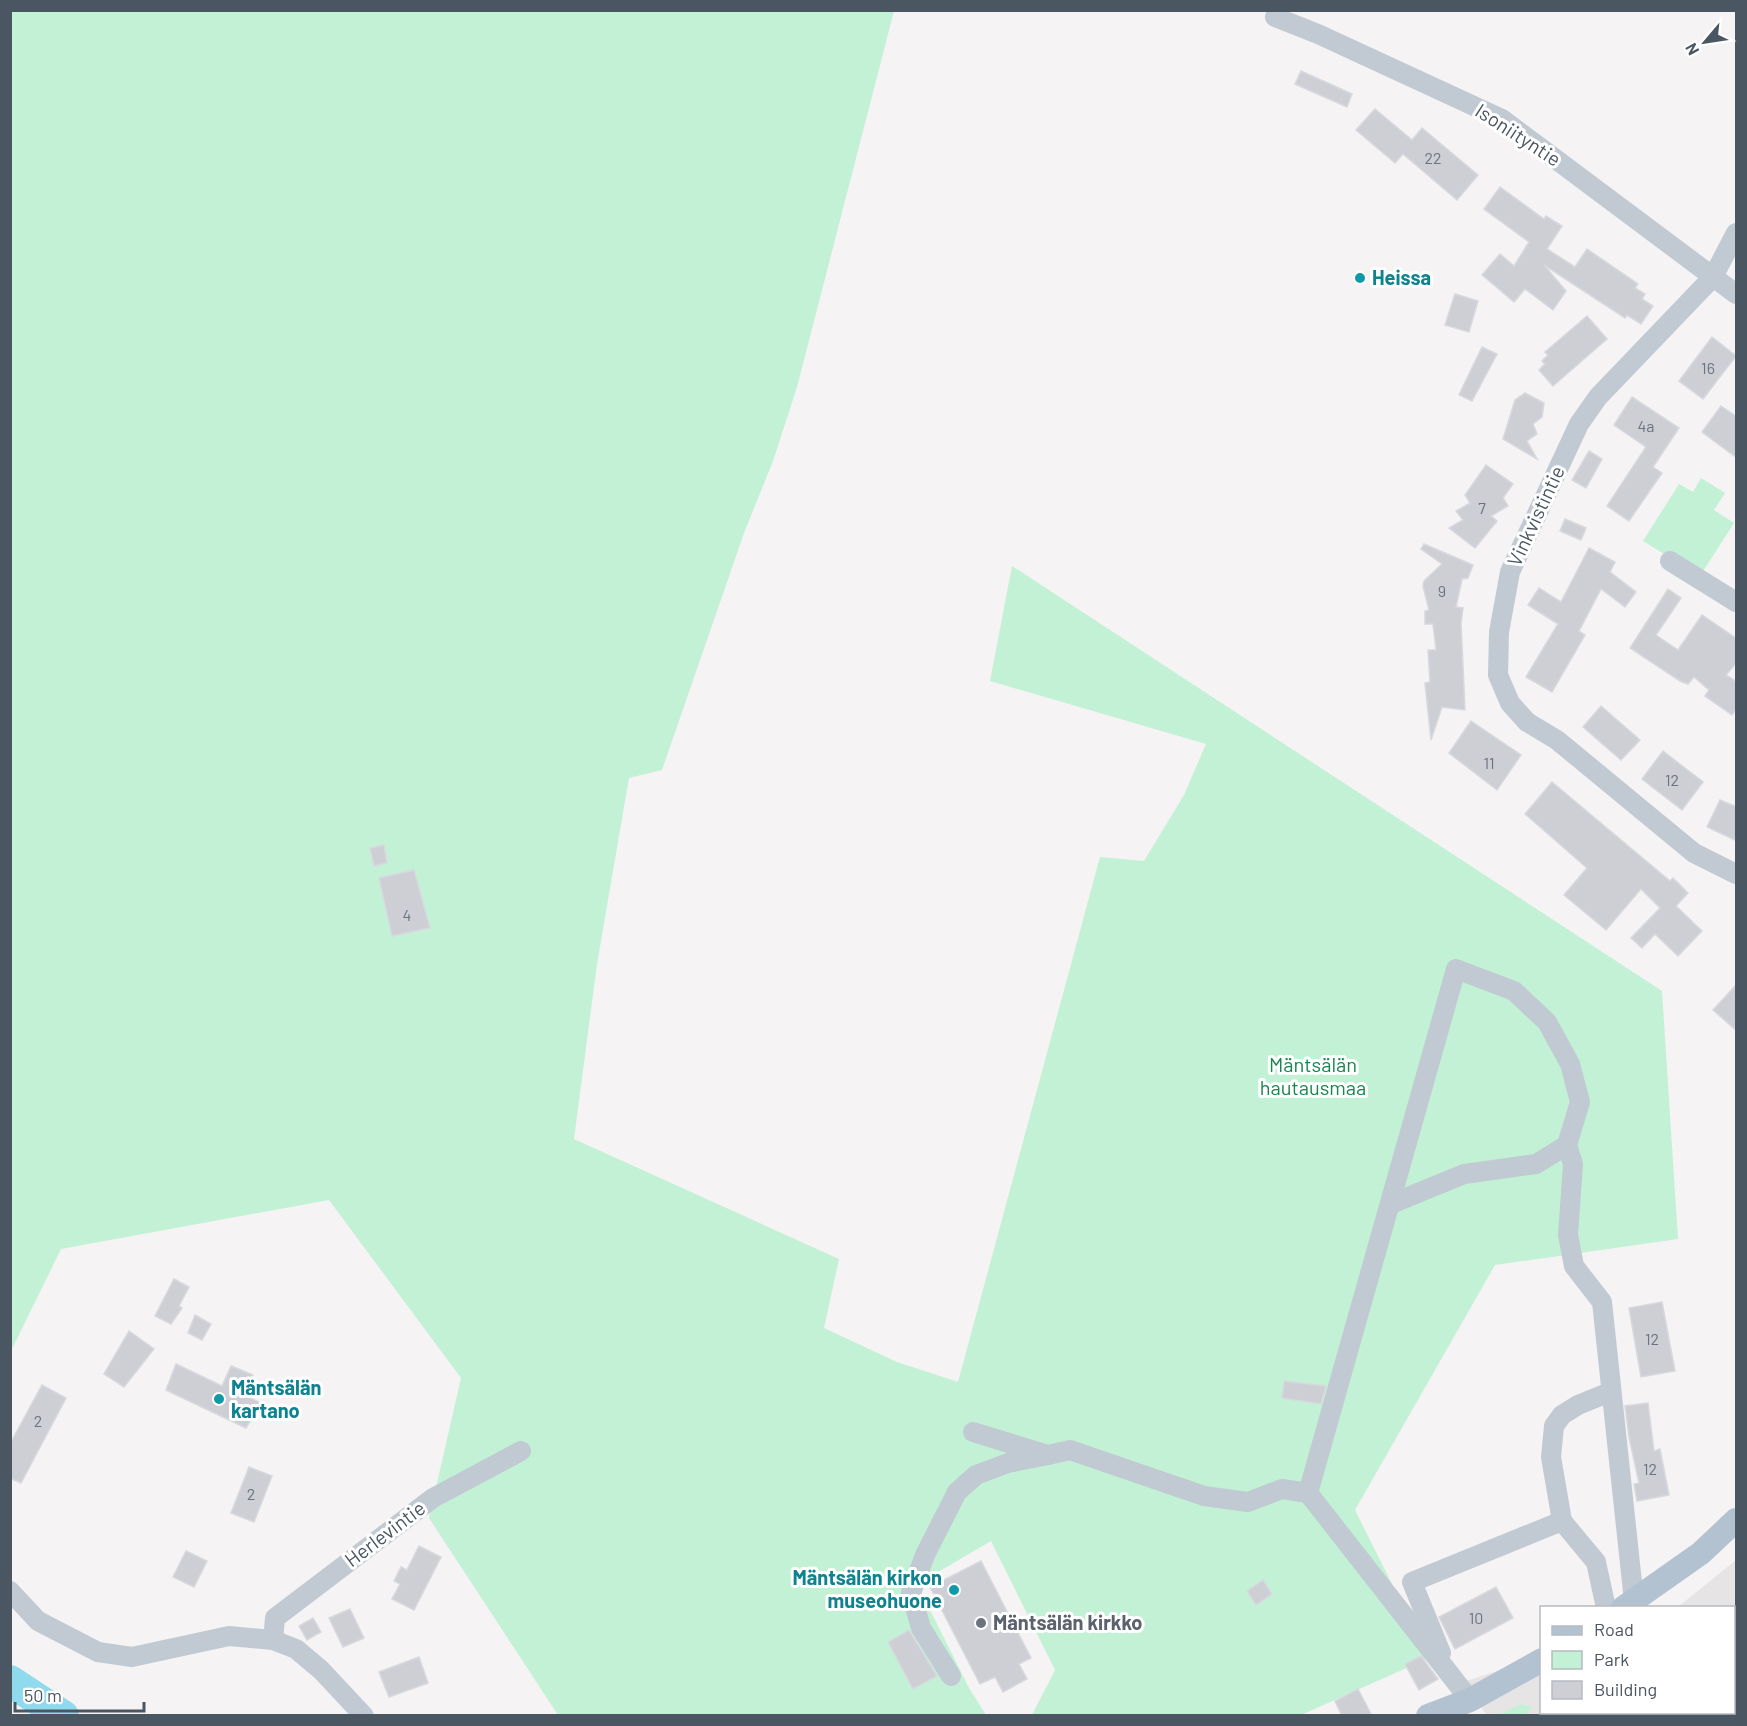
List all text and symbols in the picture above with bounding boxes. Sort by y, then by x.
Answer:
north arrow [1675,12,1735,72]
text: N [1681,40,1702,59]
street label: Isoniityntie [1471,98,1566,171]
house number: 22 [1424,148,1442,167]
place label: Heissa [1372,265,1431,289]
marker: Heissa [1353,271,1367,285]
house number: 16 [1701,358,1715,377]
house number: 4a [1638,416,1655,435]
street label: Vinkvistintie [1501,462,1569,570]
house number: 7 [1478,498,1486,517]
house number: 9 [1438,581,1446,600]
house number: 11 [1483,753,1495,772]
house number: 12 [1665,770,1679,789]
house number: 4 [403,905,411,924]
park label: Mäntsälän hautausmaa [1260,1052,1366,1099]
house number: 12 [1645,1329,1659,1348]
place label: Mäntsälän kartano [231,1375,321,1422]
marker: Mäntsälän kartano [212,1392,226,1406]
house number: 2 [34,1411,42,1430]
house number: 12 [1643,1459,1657,1478]
house number: 2 [247,1484,255,1503]
street label: Herlevintie [339,1495,429,1571]
place label: Mäntsälän kirkon museohuone [792,1565,942,1612]
marker: Mäntsälän kirkon museohuone [947,1583,961,1597]
legend [1540,1606,1735,1714]
house number: 10 [1469,1608,1483,1627]
place label: Mäntsälän kirkko [993,1610,1142,1634]
marker: Mäntsälän kirkko [974,1616,988,1630]
text: Road [1594,1618,1634,1640]
text: Park [1594,1648,1629,1670]
scale bar [15,1675,144,1713]
text: Building [1594,1678,1657,1700]
text: 50 m [24,1684,62,1706]

